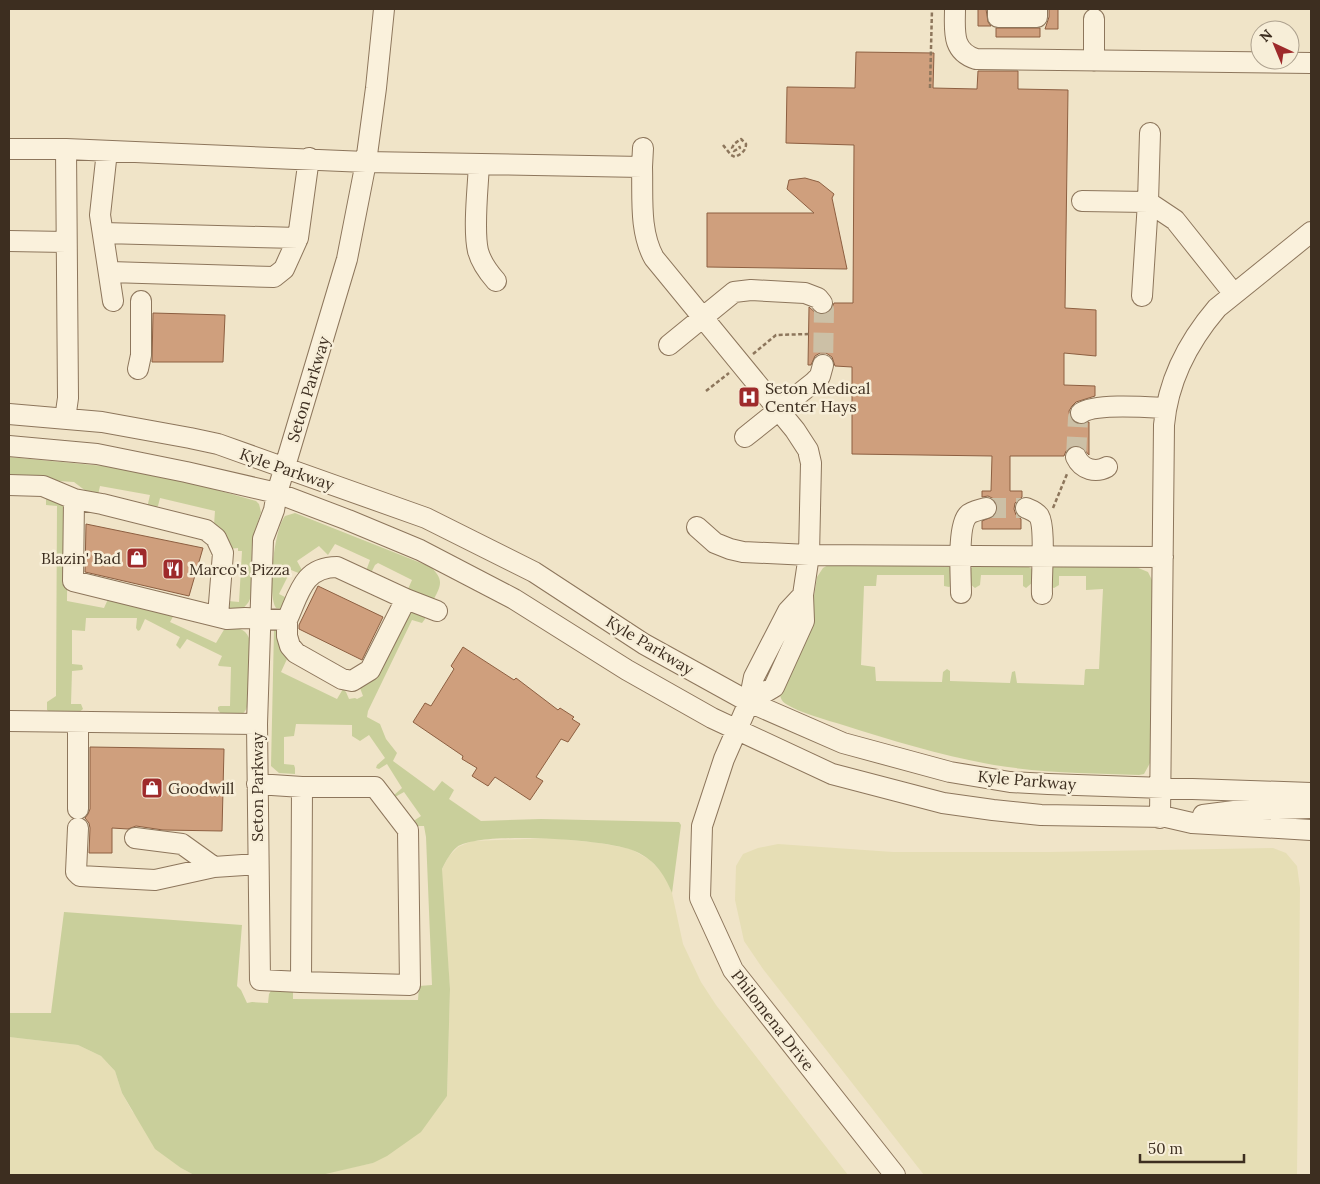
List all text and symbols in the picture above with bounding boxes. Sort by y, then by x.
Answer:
north arrow [1250,20,1300,70]
text: N [1256,25,1276,46]
street label: Seton Parkway [282,333,334,444]
place label: Seton Medical Center Hays [765,378,870,416]
hospital icon: Seton Medical Center Hays [737,385,761,409]
street label: Kyle Parkway [237,443,337,495]
shop icon: Blazin' Bad [125,546,149,570]
place label: Blazin' Bad [41,548,121,568]
restaurant icon: Marco's Pizza [161,557,185,581]
place label: Marco's Pizza [189,559,290,579]
street label: Kyle Parkway [603,611,698,679]
street label: Seton Parkway [247,732,267,842]
street label: Kyle Parkway [977,766,1078,794]
shop icon: Goodwill [140,776,164,800]
place label: Goodwill [168,778,234,798]
street label: Philomena Drive [727,966,819,1075]
scale bar [1140,1132,1244,1164]
text: 50 m [1148,1139,1183,1158]

